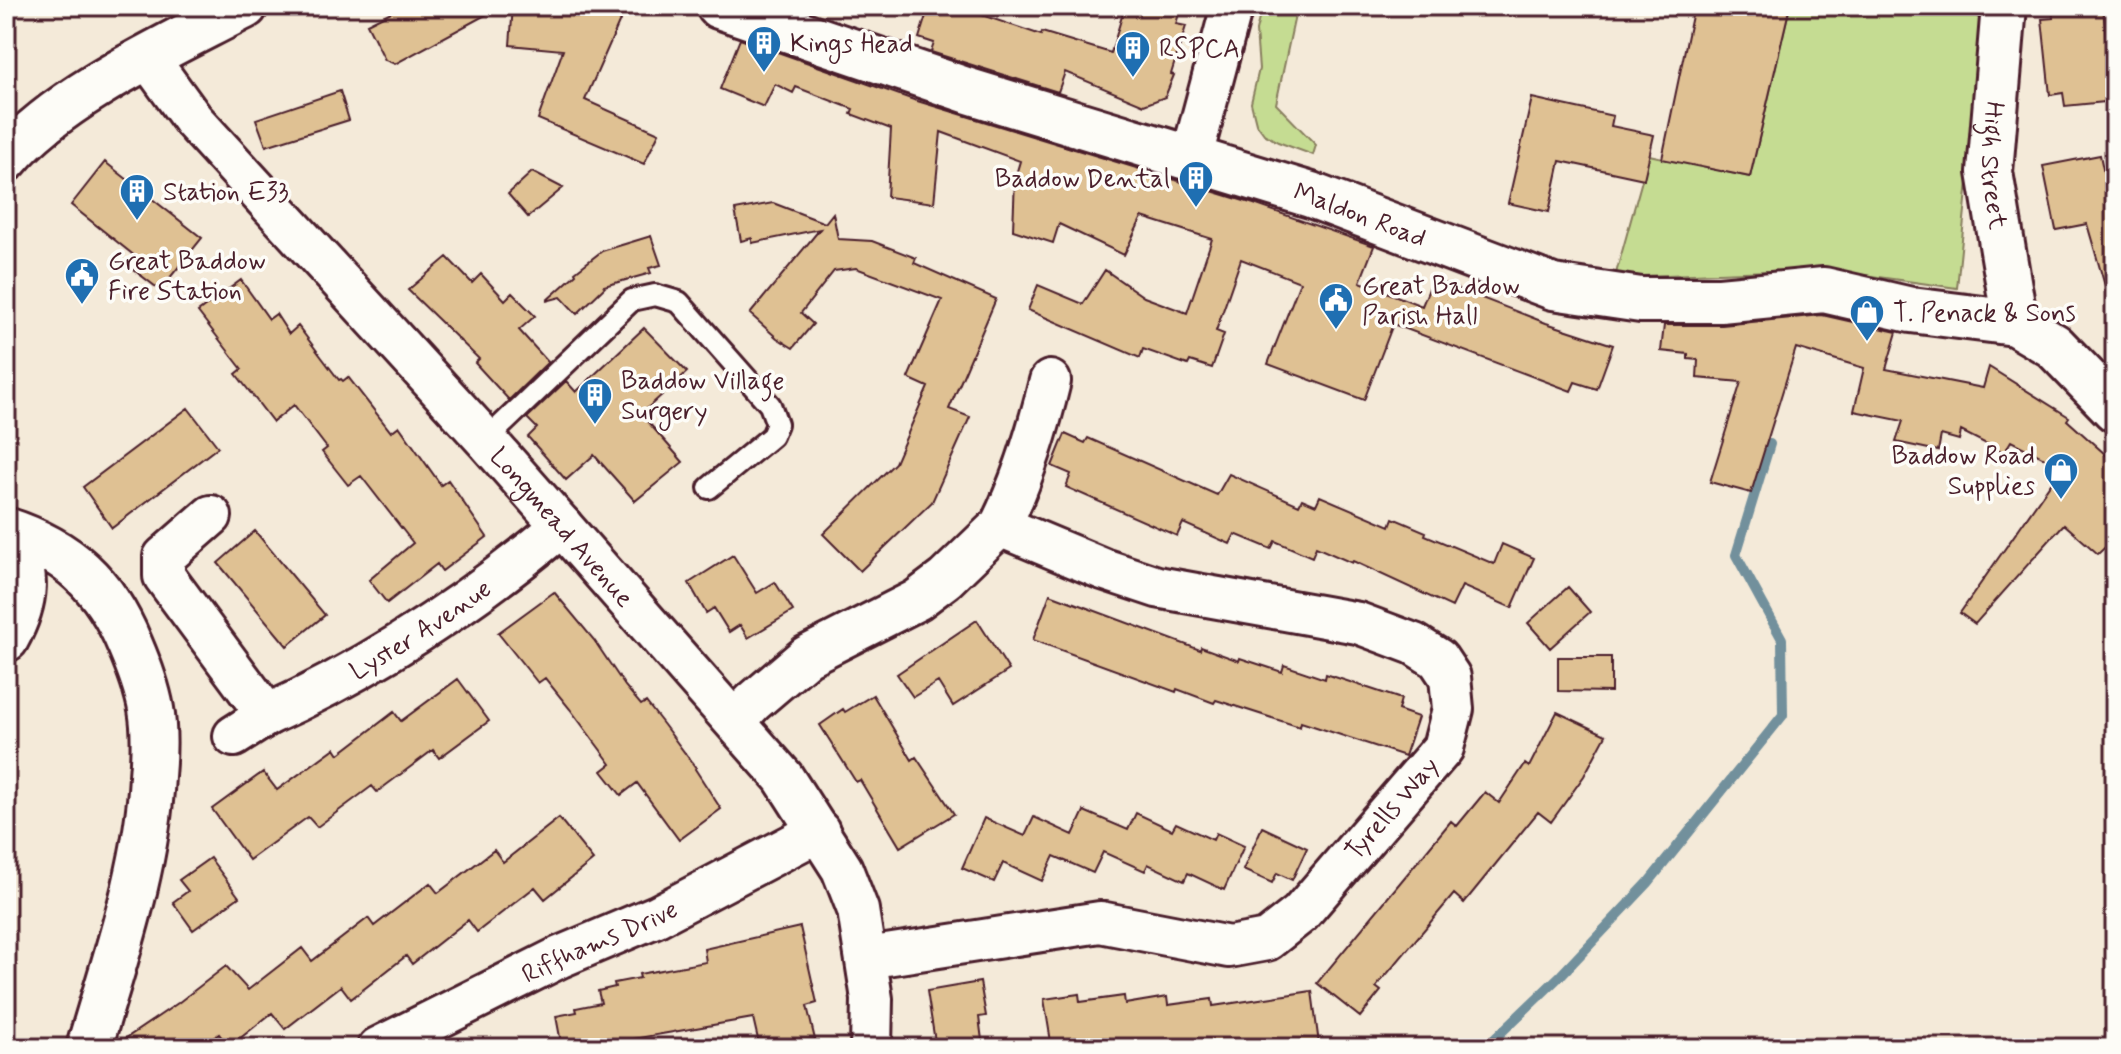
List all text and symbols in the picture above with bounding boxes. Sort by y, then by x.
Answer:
building icon: Kings Head [745,24,783,74]
place label: Kings Head [790,28,913,64]
building icon: RSPCA [1114,29,1152,79]
place label: RSPCA [1159,33,1240,67]
street label: High Street [1971,100,2014,232]
building icon: Baddow Dental [1177,159,1215,209]
place label: Baddow Dental [995,163,1170,197]
building icon: Station E33 [118,172,156,222]
place label: Station E33 [163,176,289,210]
street label: Maldon Road [1289,176,1430,256]
place label: Great Baddow Fire Station [108,245,266,309]
public building icon: Great Baddow Fire Station [63,256,101,306]
place label: Great Baddow Parish Hall [1362,270,1520,334]
public building icon: Great Baddow Parish Hall [1317,281,1355,331]
shop icon: T. Penack & Sons [1848,293,1886,343]
place label: T. Penack & Sons [1893,297,2076,331]
place label: Baddow Village Surgery [621,365,785,431]
building icon: Baddow Village Surgery [576,376,614,426]
place label: Baddow Road Supplies [1891,440,2035,504]
street label: Longmead Avenue [481,441,641,615]
shop icon: Baddow Road Supplies [2042,451,2080,501]
street label: Lyster Avenue [344,573,499,689]
street label: Tyrells Way [1338,750,1447,868]
street label: Riffhams Drive [516,893,684,992]

